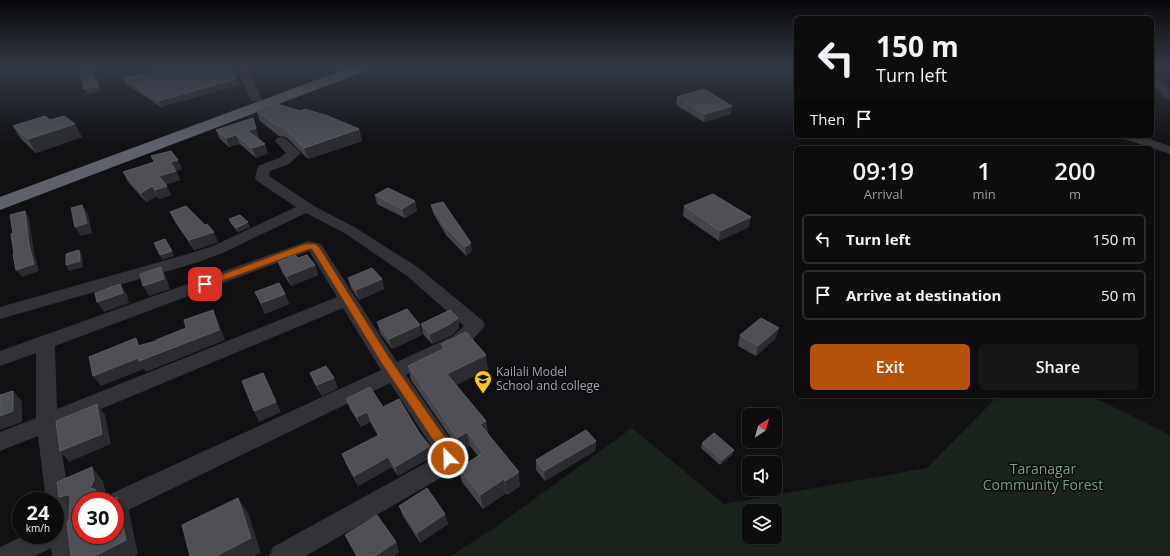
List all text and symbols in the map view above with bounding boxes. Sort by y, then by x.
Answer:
text: 150 m [876,27,959,65]
icon: left [810,32,862,84]
text: Turn left [876,63,947,87]
icon: arrive [853,108,875,130]
text: Then [810,109,845,129]
text: 09:19 [853,154,914,187]
text: 1 [977,154,991,187]
text: 200 [1054,154,1095,187]
text: Arrival [864,185,903,203]
text: min [973,185,996,203]
text: m [1069,185,1081,203]
icon: left [812,228,834,250]
text: Turn left [846,229,911,249]
text: 150 m [1092,229,1136,249]
pin [188,267,222,301]
icon: arrive [194,273,216,295]
icon: arrive [812,284,834,306]
text: Arrive at destination [846,285,1001,305]
text: 50 m [1101,285,1136,305]
button: Exit [810,344,970,390]
button: Share [978,344,1138,390]
place label: Kailali Model School and college [496,363,600,394]
school or university icon: Kailali Model School and college [473,369,493,394]
north arrow [742,408,782,448]
map controls [742,408,782,544]
position arrow [427,437,469,479]
button: sound [742,456,782,496]
park label: Taranagar Community Forest [983,459,1103,494]
speed limit sign: 30 [72,492,124,544]
text: 24 [27,499,49,526]
button: layers [742,504,782,544]
text: km/h [26,521,50,535]

